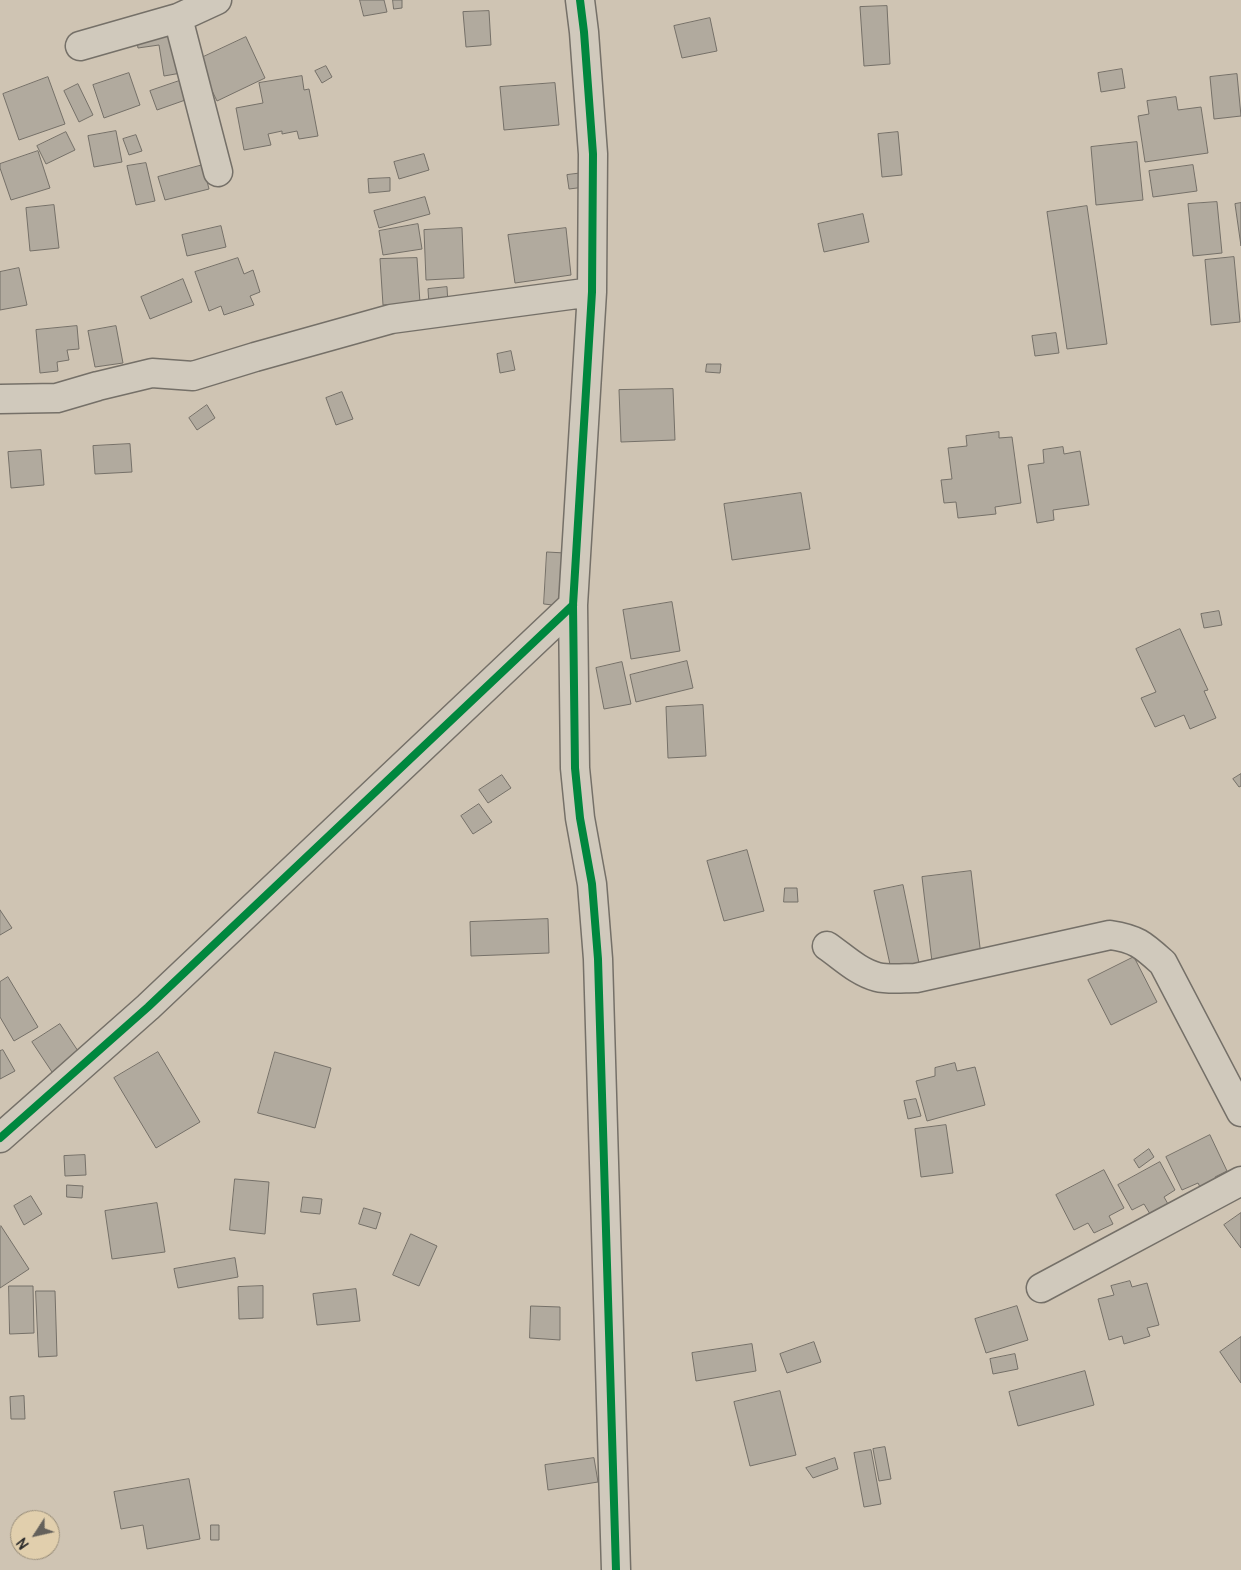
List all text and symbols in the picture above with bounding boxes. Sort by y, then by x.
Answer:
north arrow [10,1510,60,1560]
text: N [13,1535,33,1552]

